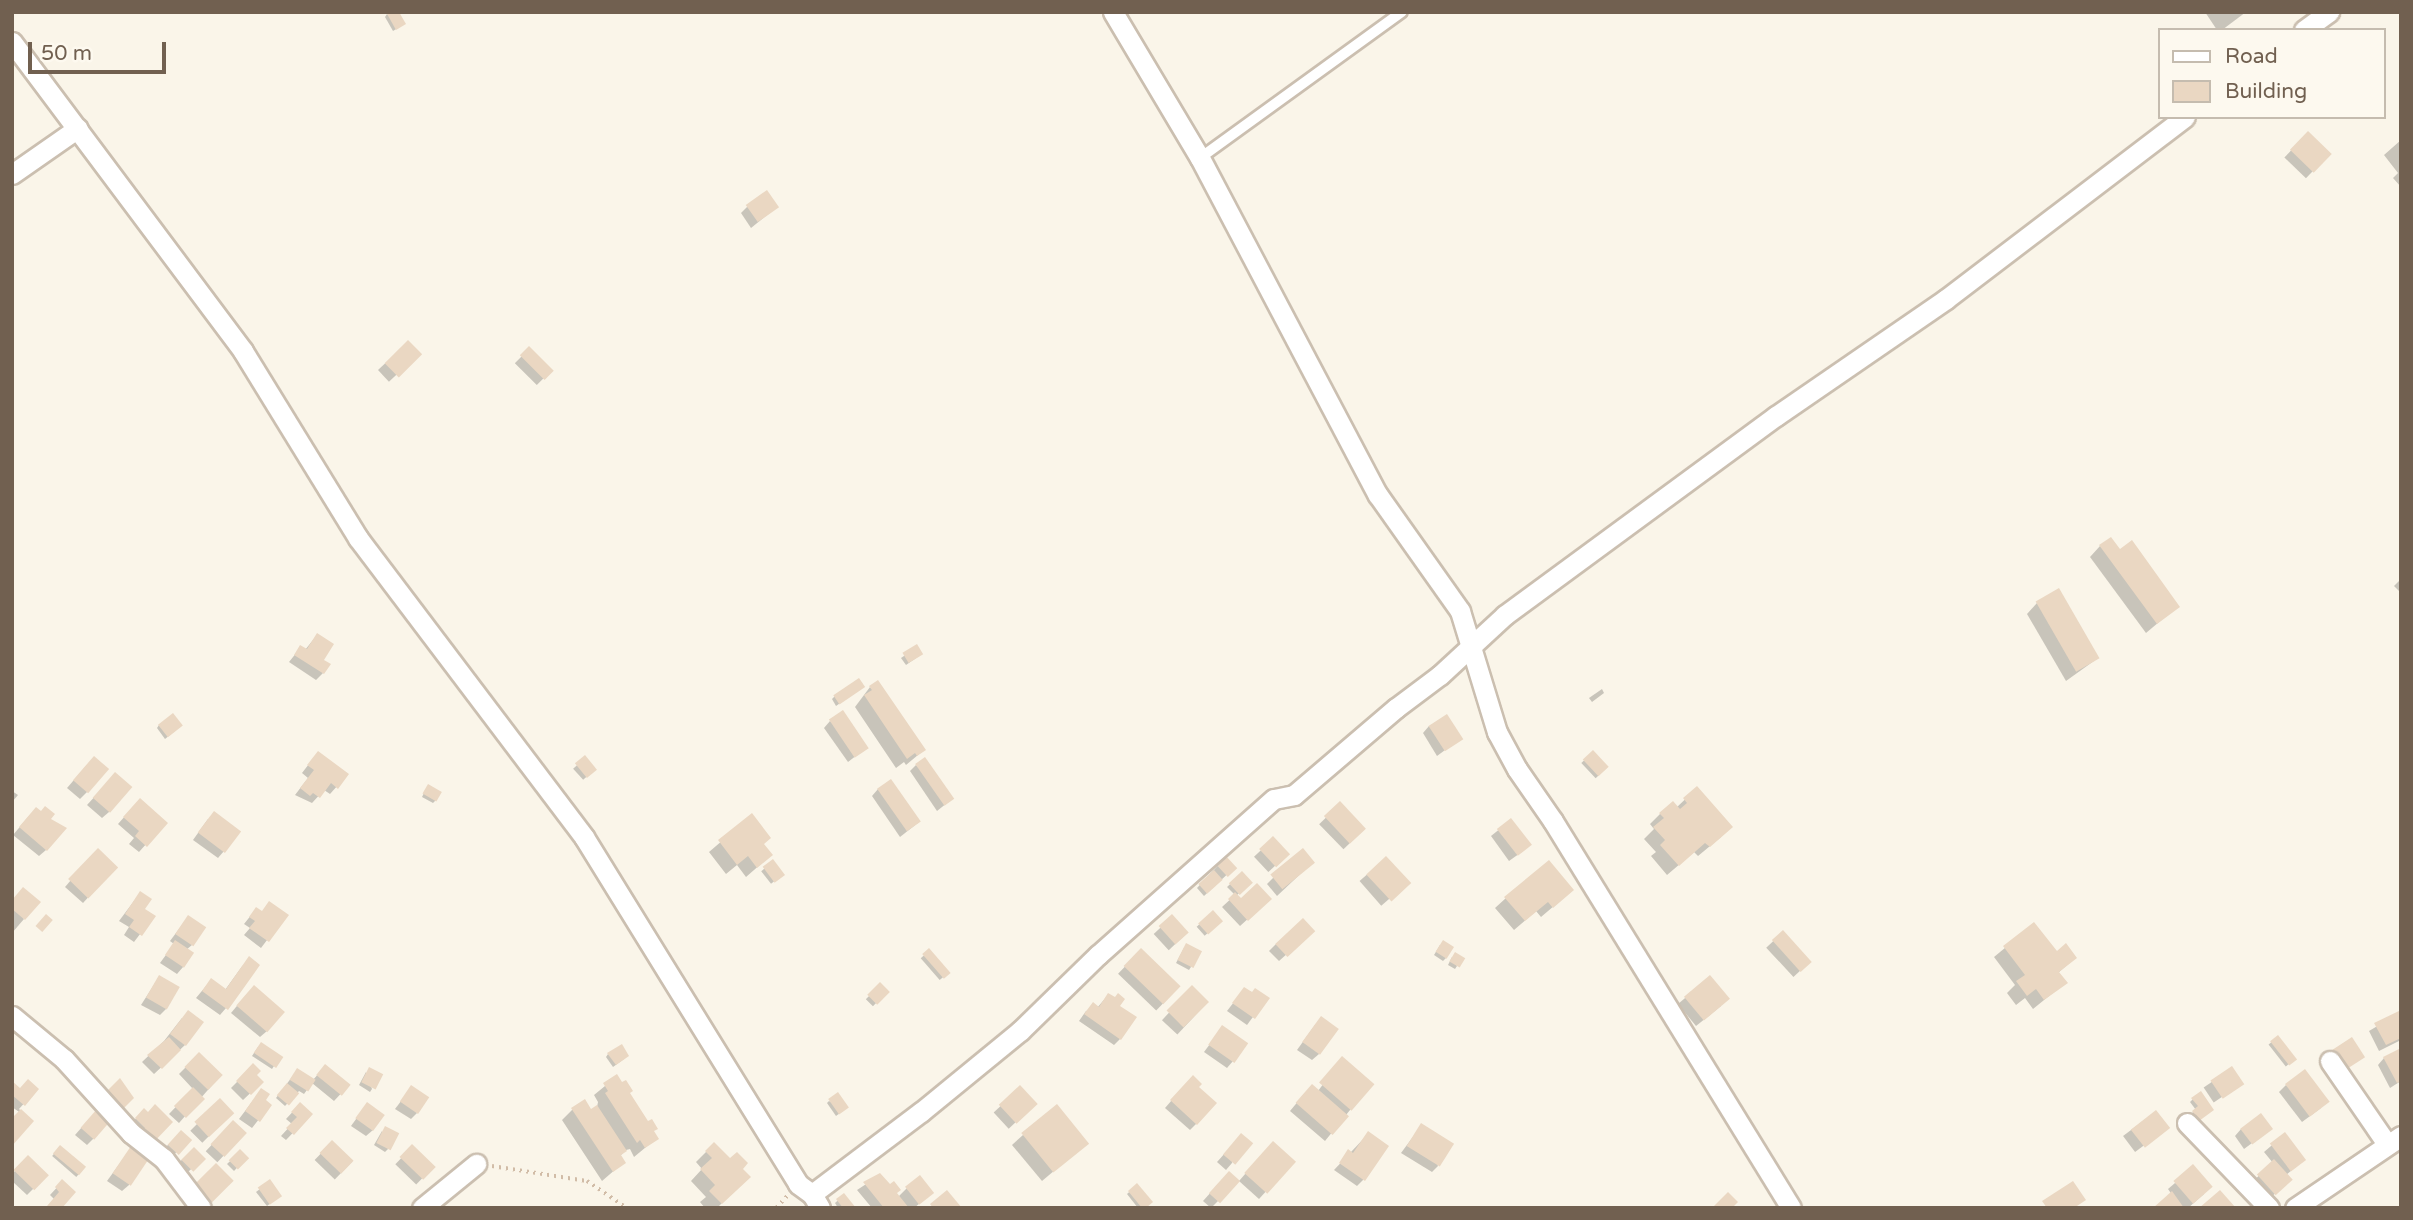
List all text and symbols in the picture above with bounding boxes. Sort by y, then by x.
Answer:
scale bar [32,28,170,72]
legend [2158,28,2385,119]
text: 50 m [41,41,92,66]
text: Road [2225,44,2278,69]
text: Building [2225,79,2307,104]

